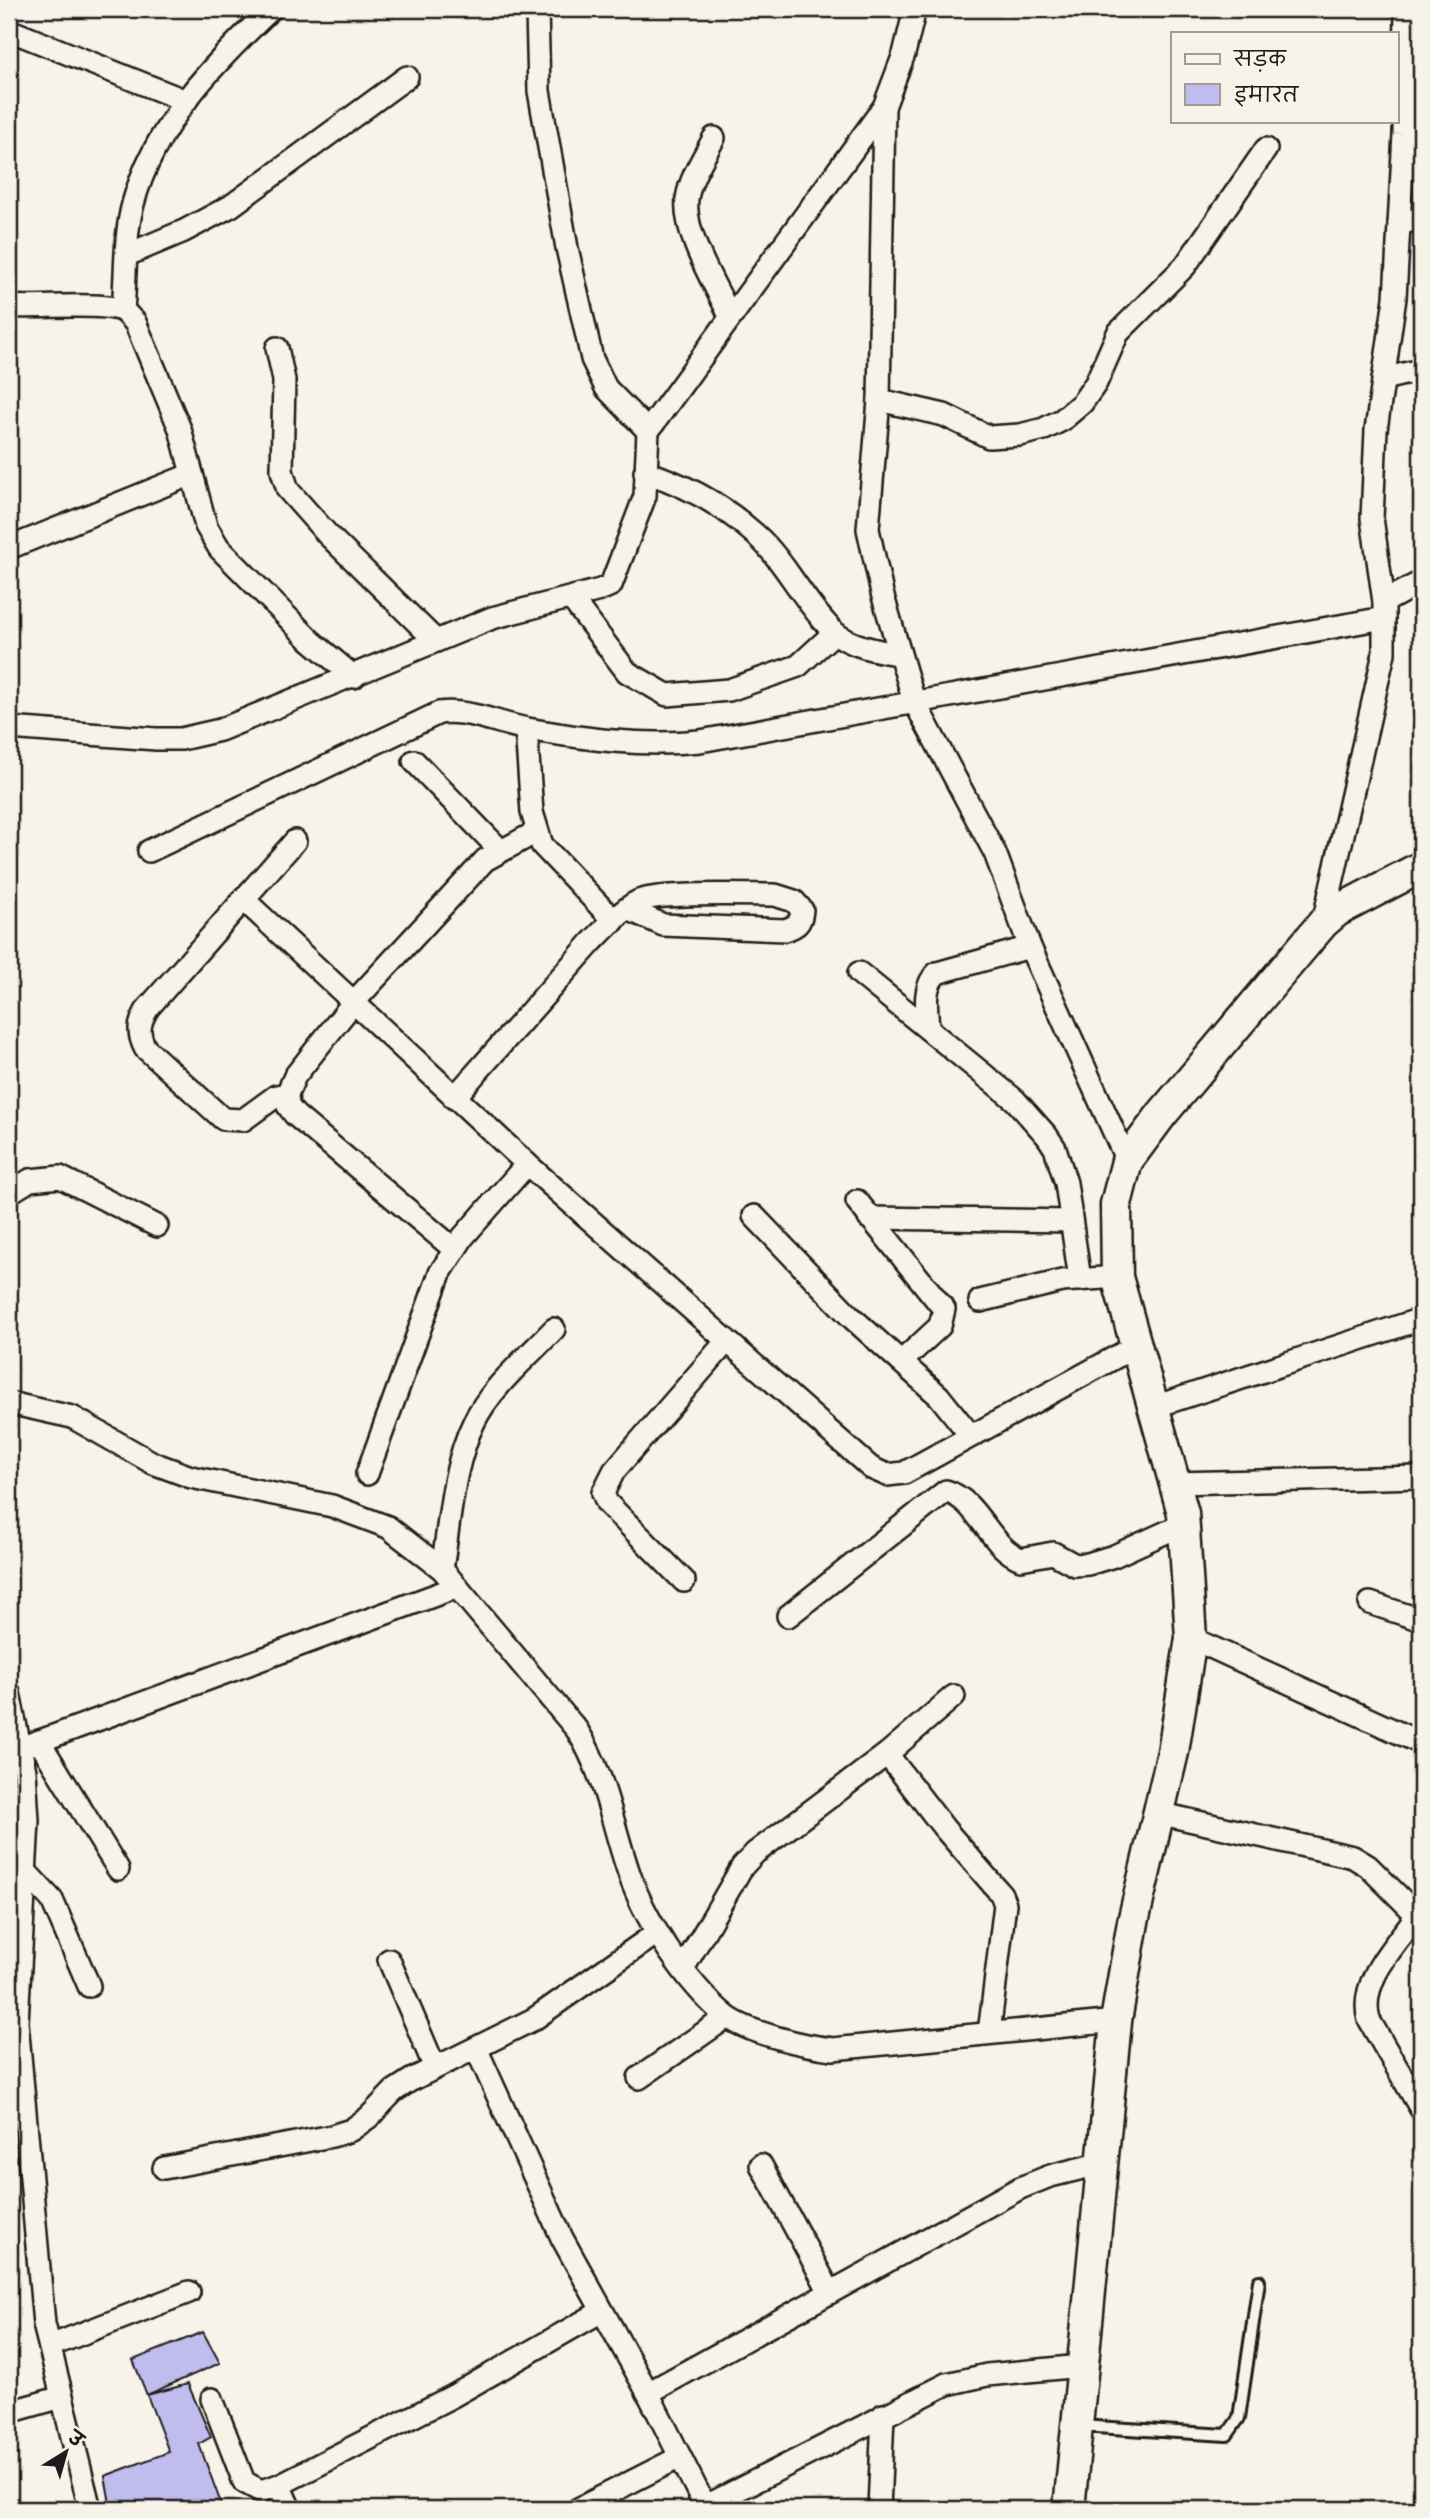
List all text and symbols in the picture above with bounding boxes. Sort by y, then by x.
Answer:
legend [1171,32,1398,122]
text: सड़क [1233,46,1287,72]
text: इमारत [1234,82,1300,107]
north arrow [32,2416,102,2486]
text: उ [62,2425,90,2453]

